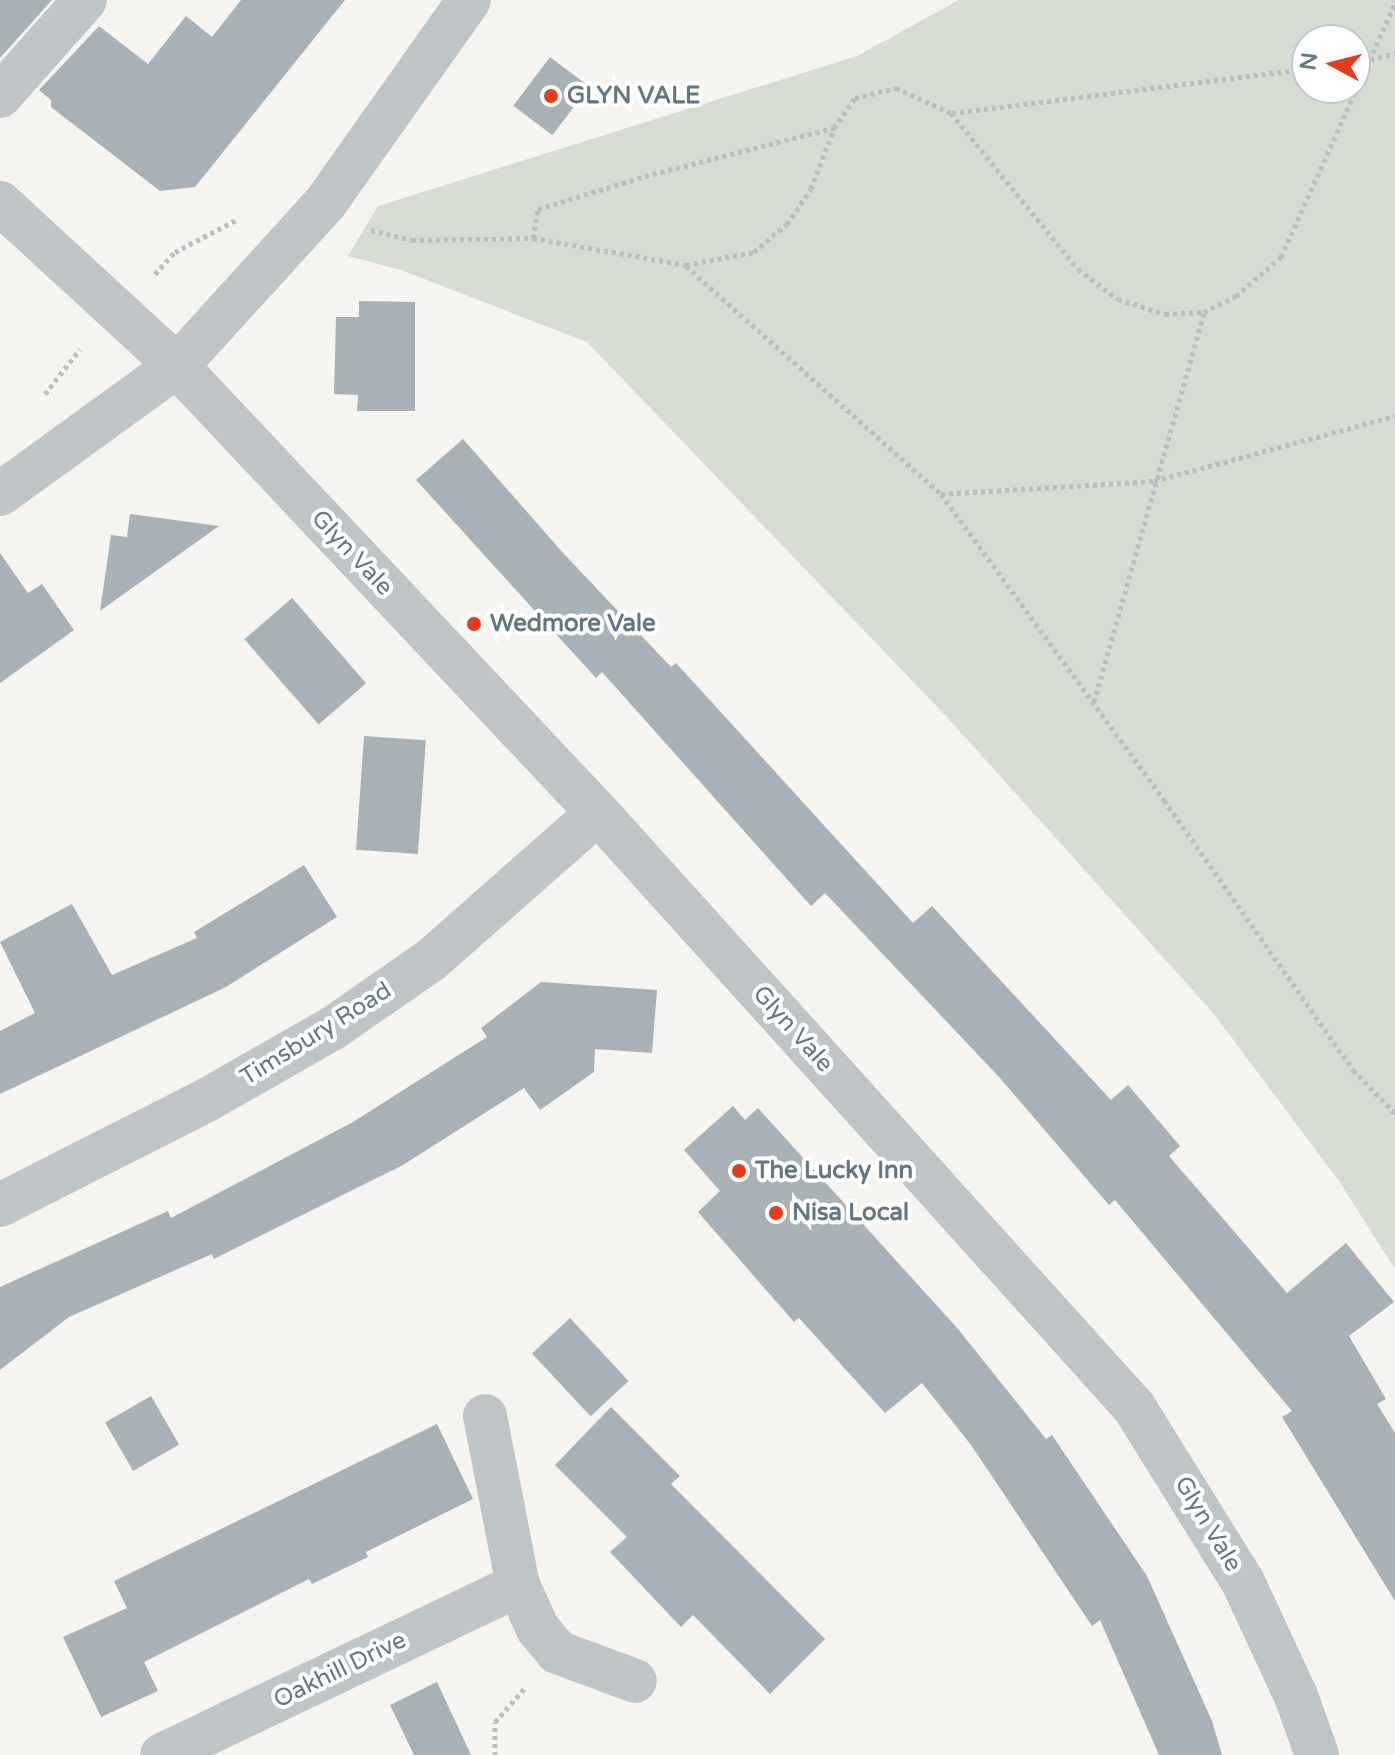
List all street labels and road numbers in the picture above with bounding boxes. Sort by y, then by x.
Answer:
street label: Glyn Vale [305,504,399,602]
street label: Timsbury Road [235,976,397,1092]
street label: Glyn Vale [747,980,839,1078]
street label: Glyn Vale [1168,1471,1248,1577]
street label: Oakhill Drive [269,1626,411,1714]

